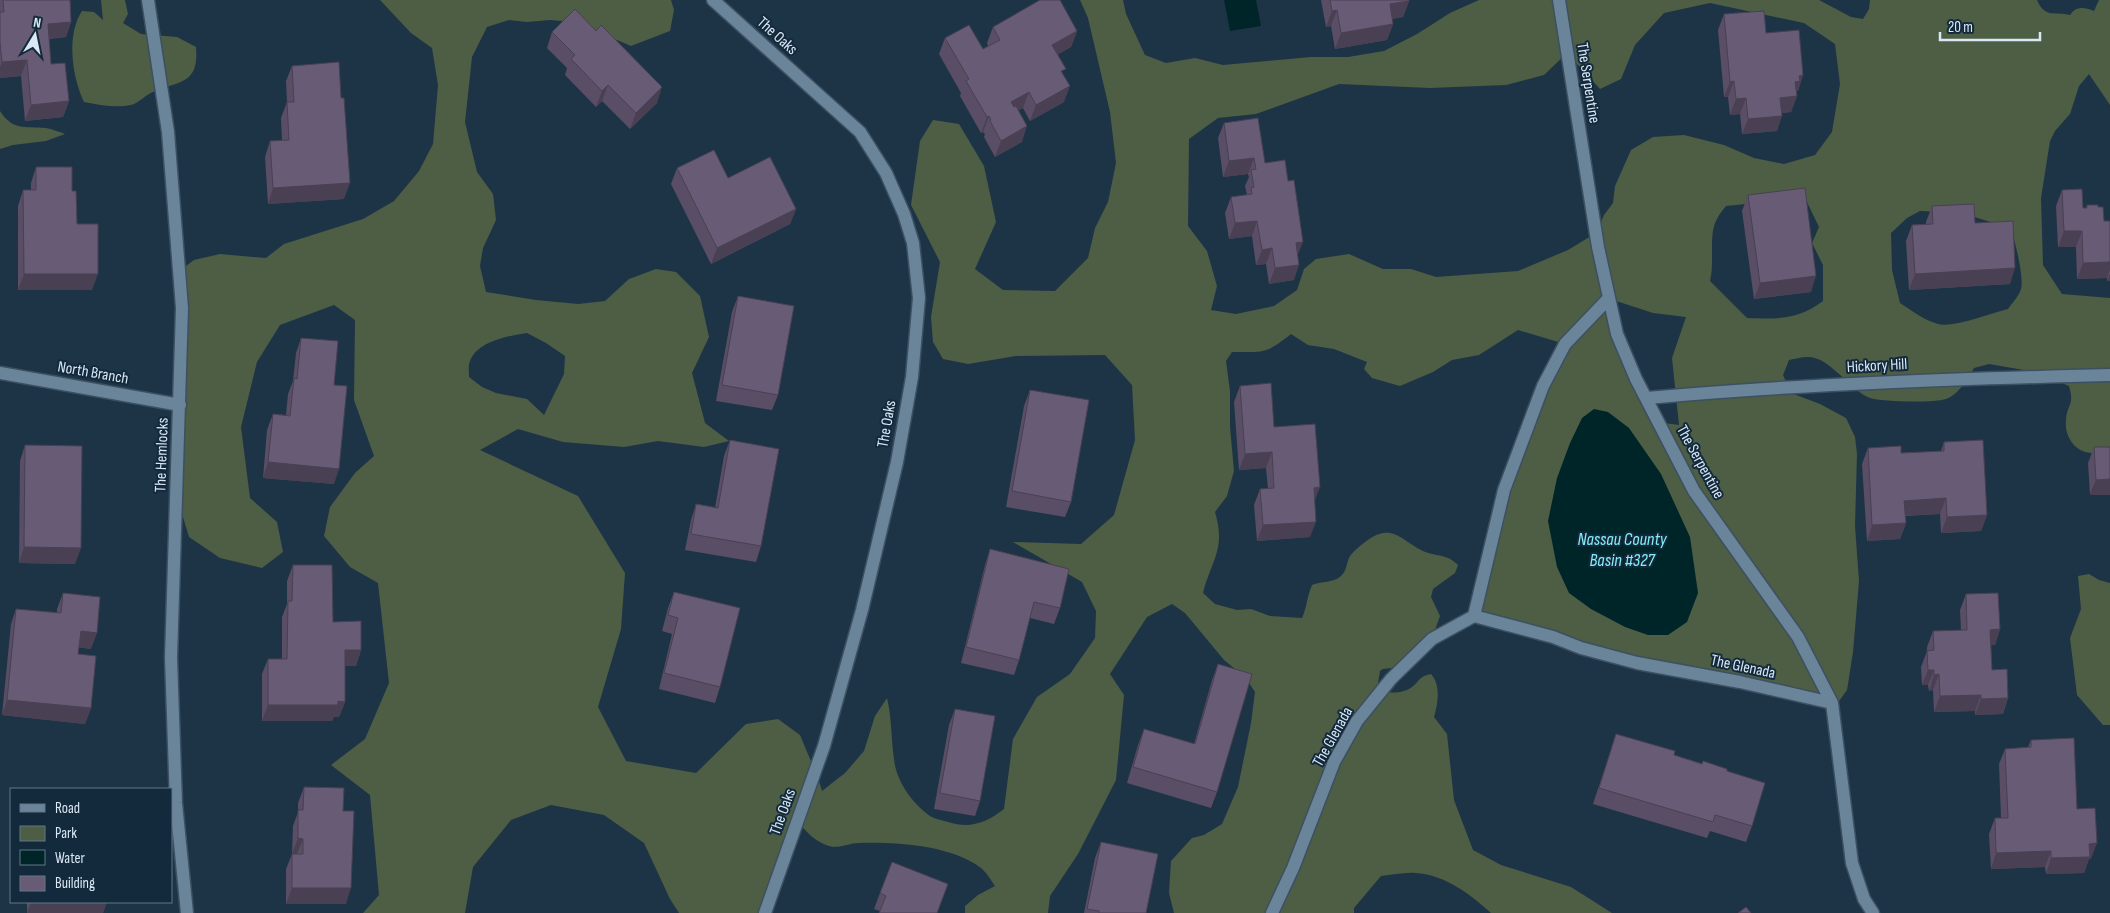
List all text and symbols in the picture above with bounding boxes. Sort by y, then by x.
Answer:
north arrow [10,10,60,60]
scale bar [1940,10,2040,42]
street label: The Oaks [753,13,801,59]
text: N [32,14,42,32]
text: 20 m [1948,18,1973,37]
street label: The Serpentine [1572,41,1604,125]
street label: Hickory Hill [1846,355,1908,377]
street label: North Branch [56,357,130,389]
street label: The Oaks [874,399,901,449]
street label: The Hemlocks [151,417,173,493]
street label: The Serpentine [1672,422,1728,502]
water label: Nassau County Basin #327 [1577,529,1668,571]
street label: The Glenada [1709,651,1777,683]
street label: The Glenada [1309,704,1357,770]
street label: The Oaks [766,786,800,838]
legend [10,788,172,903]
text: Road [55,799,80,818]
text: Park [55,824,77,843]
text: Water [55,849,86,868]
text: Building [55,874,95,893]

